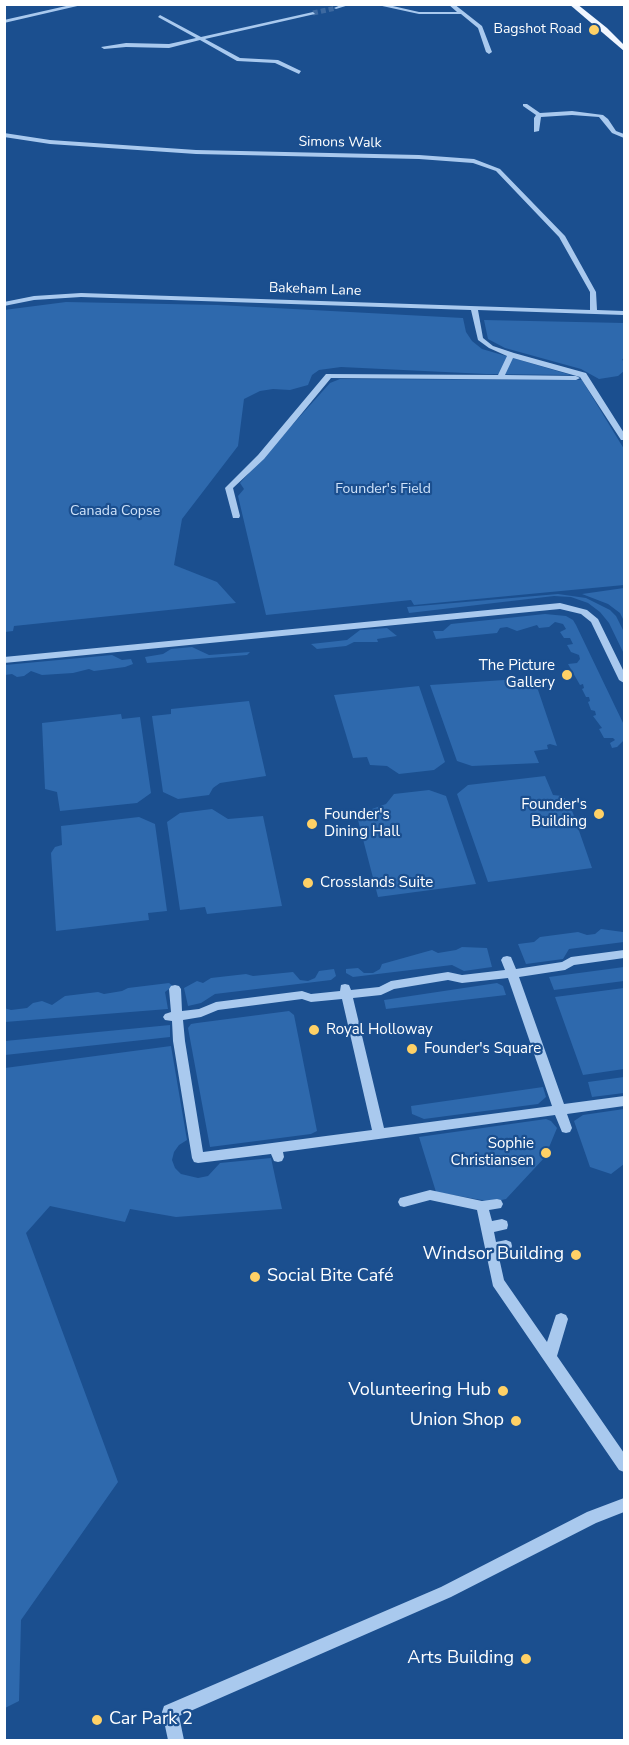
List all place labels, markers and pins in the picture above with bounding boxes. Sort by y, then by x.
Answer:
place label: Bagshot Road [493,22,582,38]
marker: Bagshot Road [587,23,601,37]
place label: The Picture Gallery [479,657,555,692]
marker: The Picture Gallery [560,668,574,682]
place label: Founder's Building [521,796,587,831]
place label: Founder's Dining Hall [324,806,400,841]
marker: Founder's Building [592,807,606,821]
marker: Founder's Dining Hall [305,817,319,831]
place label: Crosslands Suite [320,874,433,892]
marker: Crosslands Suite [301,876,315,890]
place label: Royal Holloway [326,1021,433,1039]
marker: Royal Holloway [307,1023,321,1037]
place label: Founder's Square [424,1040,541,1058]
marker: Founder's Square [405,1042,419,1056]
place label: Sophie Christiansen [450,1135,534,1170]
marker: Sophie Christiansen [539,1146,553,1160]
place label: Windsor Building [422,1244,564,1266]
marker: Windsor Building [569,1248,583,1262]
place label: Social Bite Café [267,1266,394,1288]
marker: Social Bite Café [248,1270,262,1284]
place label: Volunteering Hub [348,1380,491,1402]
marker: Volunteering Hub [496,1384,510,1398]
place label: Union Shop [410,1410,504,1432]
marker: Union Shop [509,1414,523,1428]
place label: Arts Building [407,1648,514,1670]
marker: Arts Building [519,1652,533,1666]
place label: Car Park 2 [109,1709,193,1731]
marker: Car Park 2 [90,1713,104,1727]

